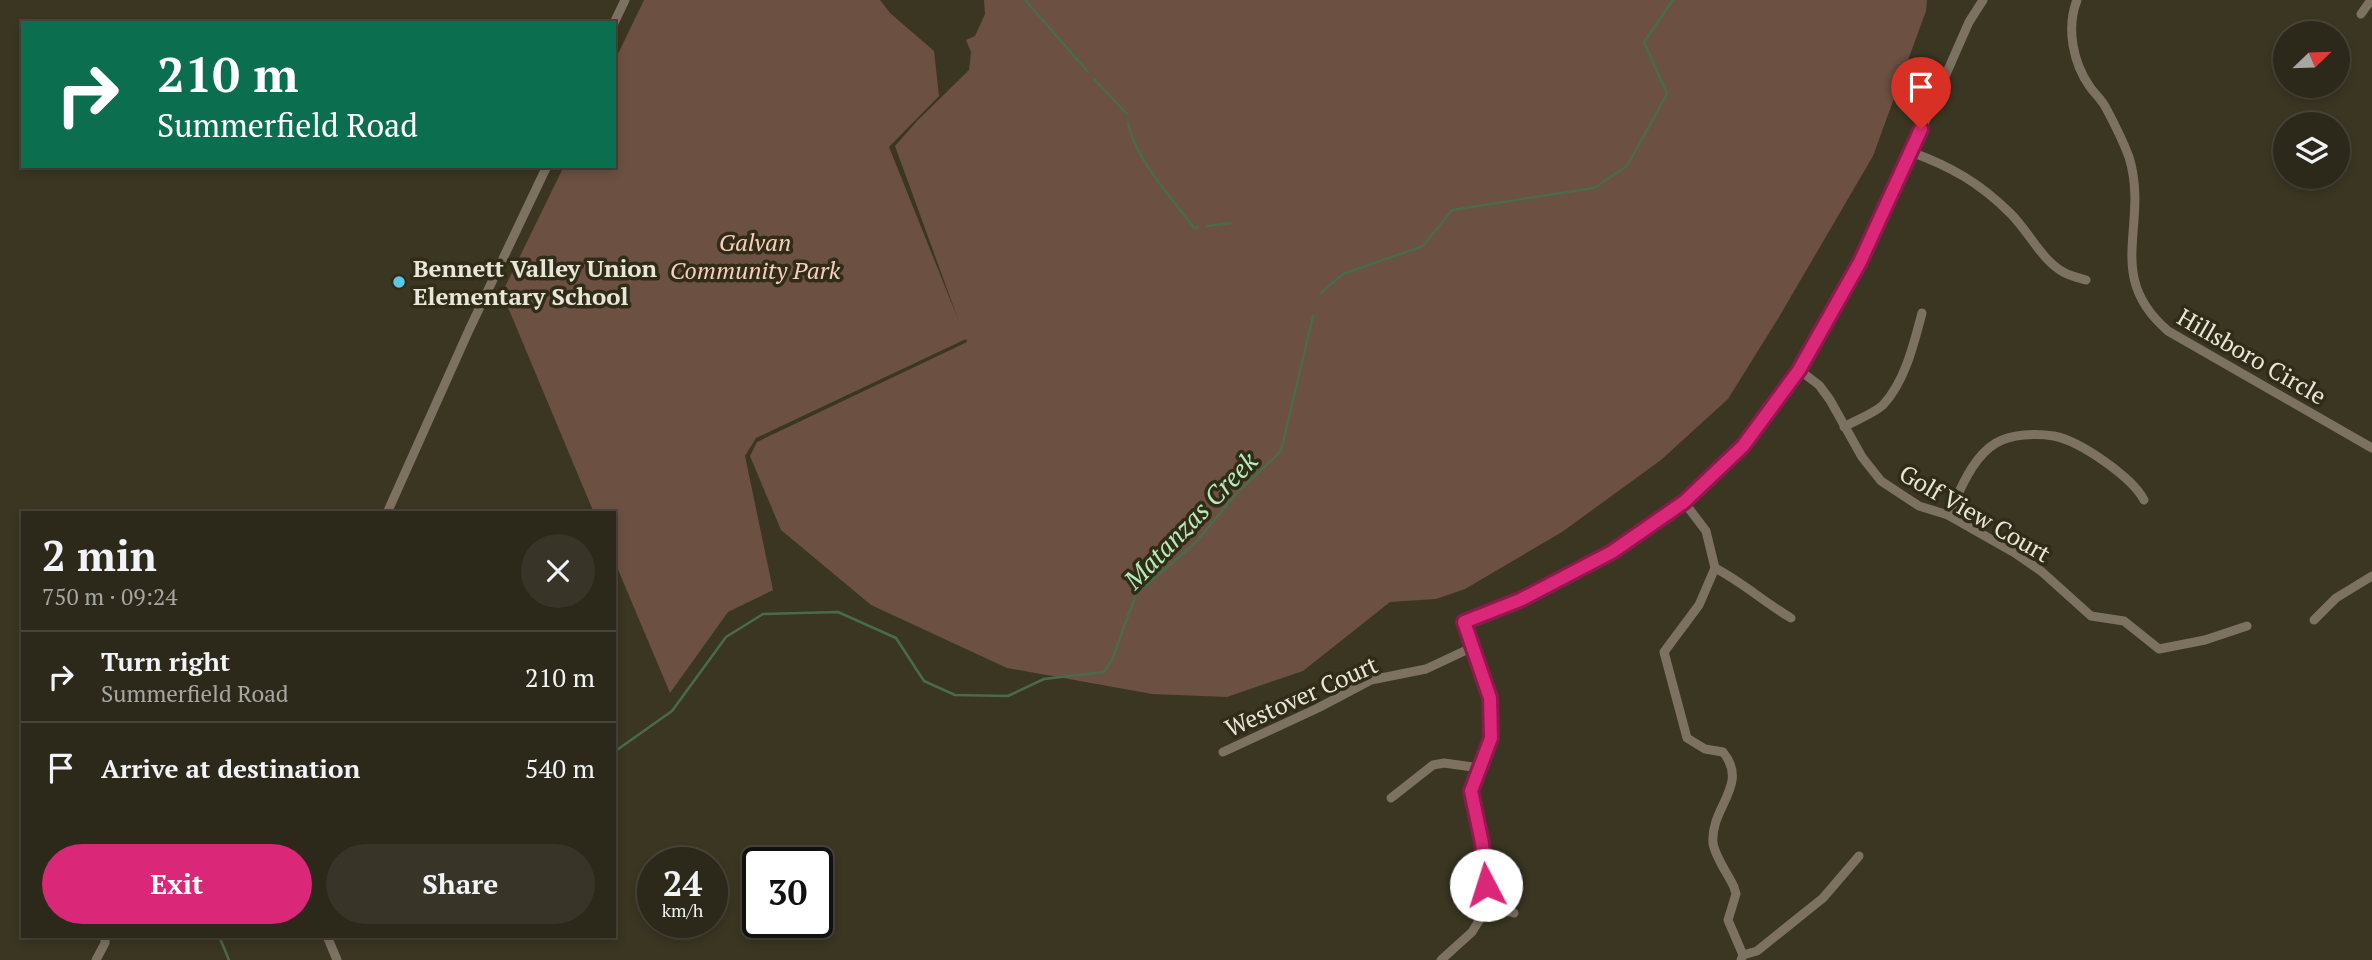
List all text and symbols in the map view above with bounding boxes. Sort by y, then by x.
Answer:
north arrow [2273,21,2350,98]
map controls [2273,21,2350,189]
text: 210 m [157,41,299,106]
icon: right [42,49,133,140]
pin [1891,57,1951,129]
icon: arrive [1902,68,1940,106]
text: Summerfield Road [157,104,418,146]
button: layers [2273,112,2350,189]
park label: Galvan Community Park [670,226,841,286]
place label: Bennett Valley Union Elementary School [413,252,658,312]
marker: Bennett Valley Union Elementary School [391,274,407,290]
street label: Hillsboro Circle [2172,300,2332,412]
water label: Matanzas Creek [1115,444,1264,597]
street label: Golf View Court [1894,457,2056,569]
text: 2 min [42,527,157,583]
button: close [521,534,595,608]
text: 750 m · 09:24 [42,581,177,612]
text: Turn right [101,644,230,678]
street label: Westover Court [1220,648,1382,744]
icon: right [42,658,80,696]
text: 210 m [525,660,595,694]
text: Summerfield Road [101,678,289,709]
icon: arrive [42,749,80,787]
text: Arrive at destination [101,751,360,785]
text: 540 m [525,751,595,785]
button: Exit [42,844,312,924]
button: Share [326,844,595,924]
speed limit sign: 30 [742,847,833,938]
position arrow [1449,848,1523,922]
text: 24 [663,860,702,906]
text: km/h [662,898,703,922]

